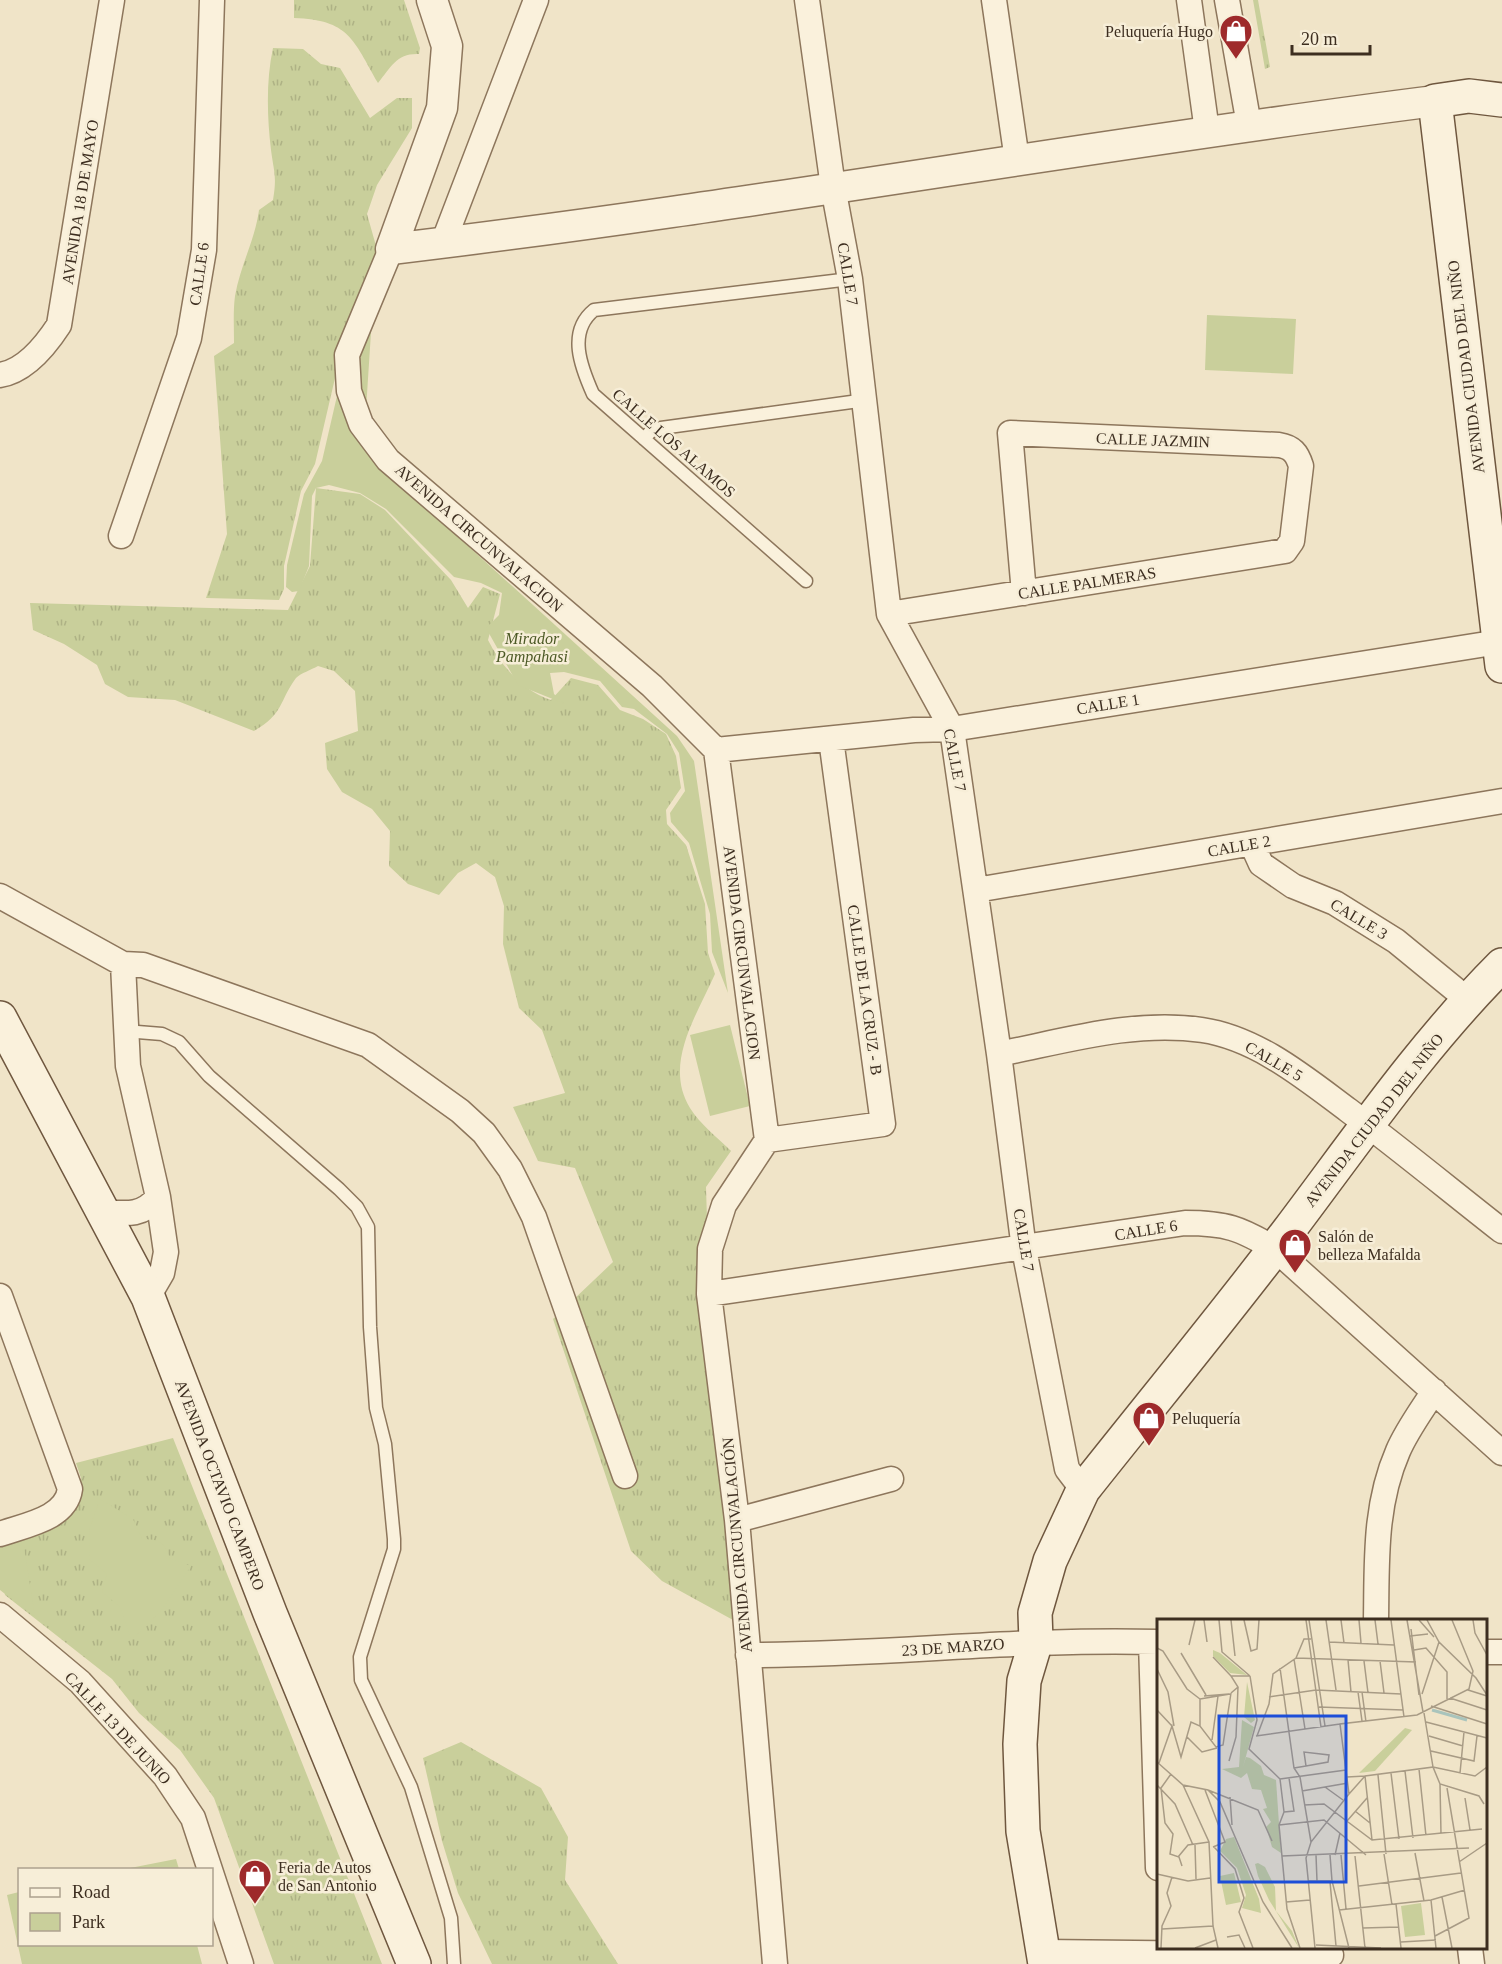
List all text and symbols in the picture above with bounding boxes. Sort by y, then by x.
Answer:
shop icon: Peluquería Hugo [1218,13,1254,60]
scale bar [1292,18,1370,56]
place label: Peluquería Hugo [1105,23,1213,41]
text: 20 m [1301,29,1338,49]
street label: AVENIDA 18 DE MAYO [59,118,101,286]
street label: CALLE 6 [186,241,212,307]
street label: CALLE 7 [835,241,861,307]
street label: AVENIDA CIUDAD DEL NIÑO [1444,259,1488,475]
street label: CALLE LOS ALAMOS [609,385,739,501]
street label: CALLE JAZMIN [1096,430,1211,451]
street label: AVENIDA CIRCUNVALACION [392,461,566,616]
street label: CALLE PALMERAS [1017,564,1157,602]
park label: Mirador Pampahasi [495,630,568,666]
street label: CALLE 1 [1075,691,1141,717]
street label: CALLE 7 [941,727,969,793]
street label: CALLE 2 [1206,832,1272,860]
street label: AVENIDA CIRCUNVALACION [720,845,764,1062]
street label: CALLE 3 [1327,895,1391,943]
street label: CALLE DE LA CRUZ - B [845,904,885,1076]
street label: AVENIDA CIUDAD DEL NIÑO [1301,1030,1447,1210]
street label: CALLE 5 [1242,1038,1306,1084]
street label: CALLE 7 [1011,1207,1037,1273]
street label: CALLE 6 [1113,1217,1179,1243]
shop icon: Salón de belleza Mafalda [1277,1227,1313,1274]
place label: Salón de belleza Mafalda [1318,1228,1421,1263]
street label: AVENIDA OCTAVIO CAMPERO [172,1377,268,1593]
shop icon: Peluquería [1131,1400,1167,1447]
place label: Peluquería [1172,1410,1240,1428]
street label: AVENIDA CIRCUNVALACIÓN [718,1436,755,1653]
inset map [1157,1619,1487,1949]
street label: 23 DE MARZO [901,1635,1005,1659]
street label: CALLE 13 DE JUNIO [62,1668,174,1788]
shop icon: Feria de Autos de San Antonio [237,1858,273,1905]
place label: Feria de Autos de San Antonio [278,1859,377,1894]
legend [18,1868,213,1946]
text: Road [72,1882,110,1902]
text: Park [72,1912,105,1932]

